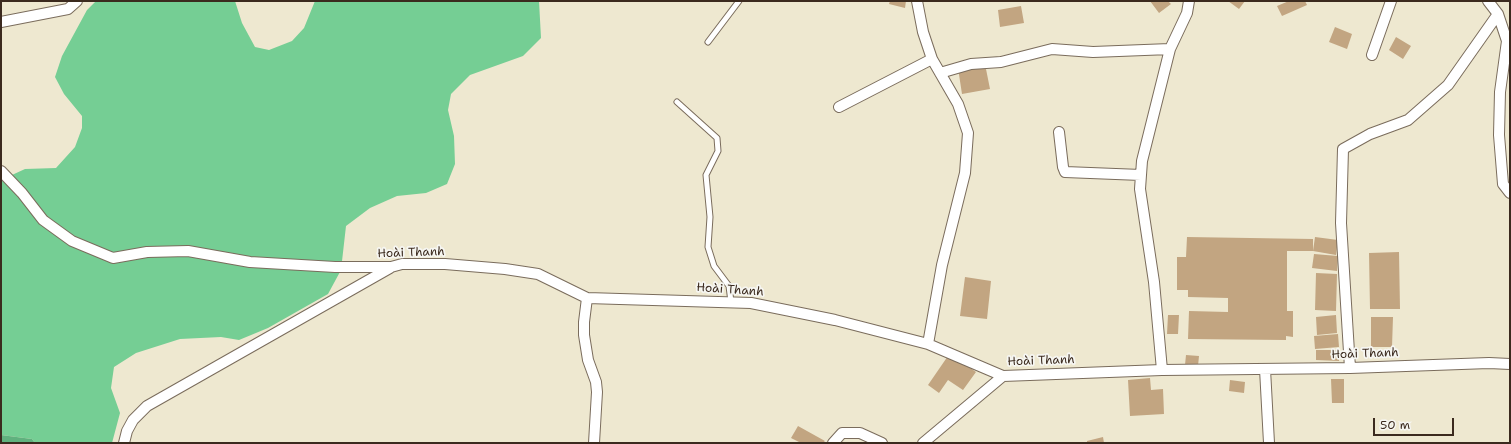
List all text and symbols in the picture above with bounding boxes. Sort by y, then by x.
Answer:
street label: Hoài Thanh [377,245,445,261]
street label: Hoài Thanh [696,280,764,300]
street label: Hoài Thanh [1331,346,1399,362]
street label: Hoài Thanh [1007,353,1075,369]
scale bar [1375,410,1456,436]
text: 50 m [1380,417,1410,433]

